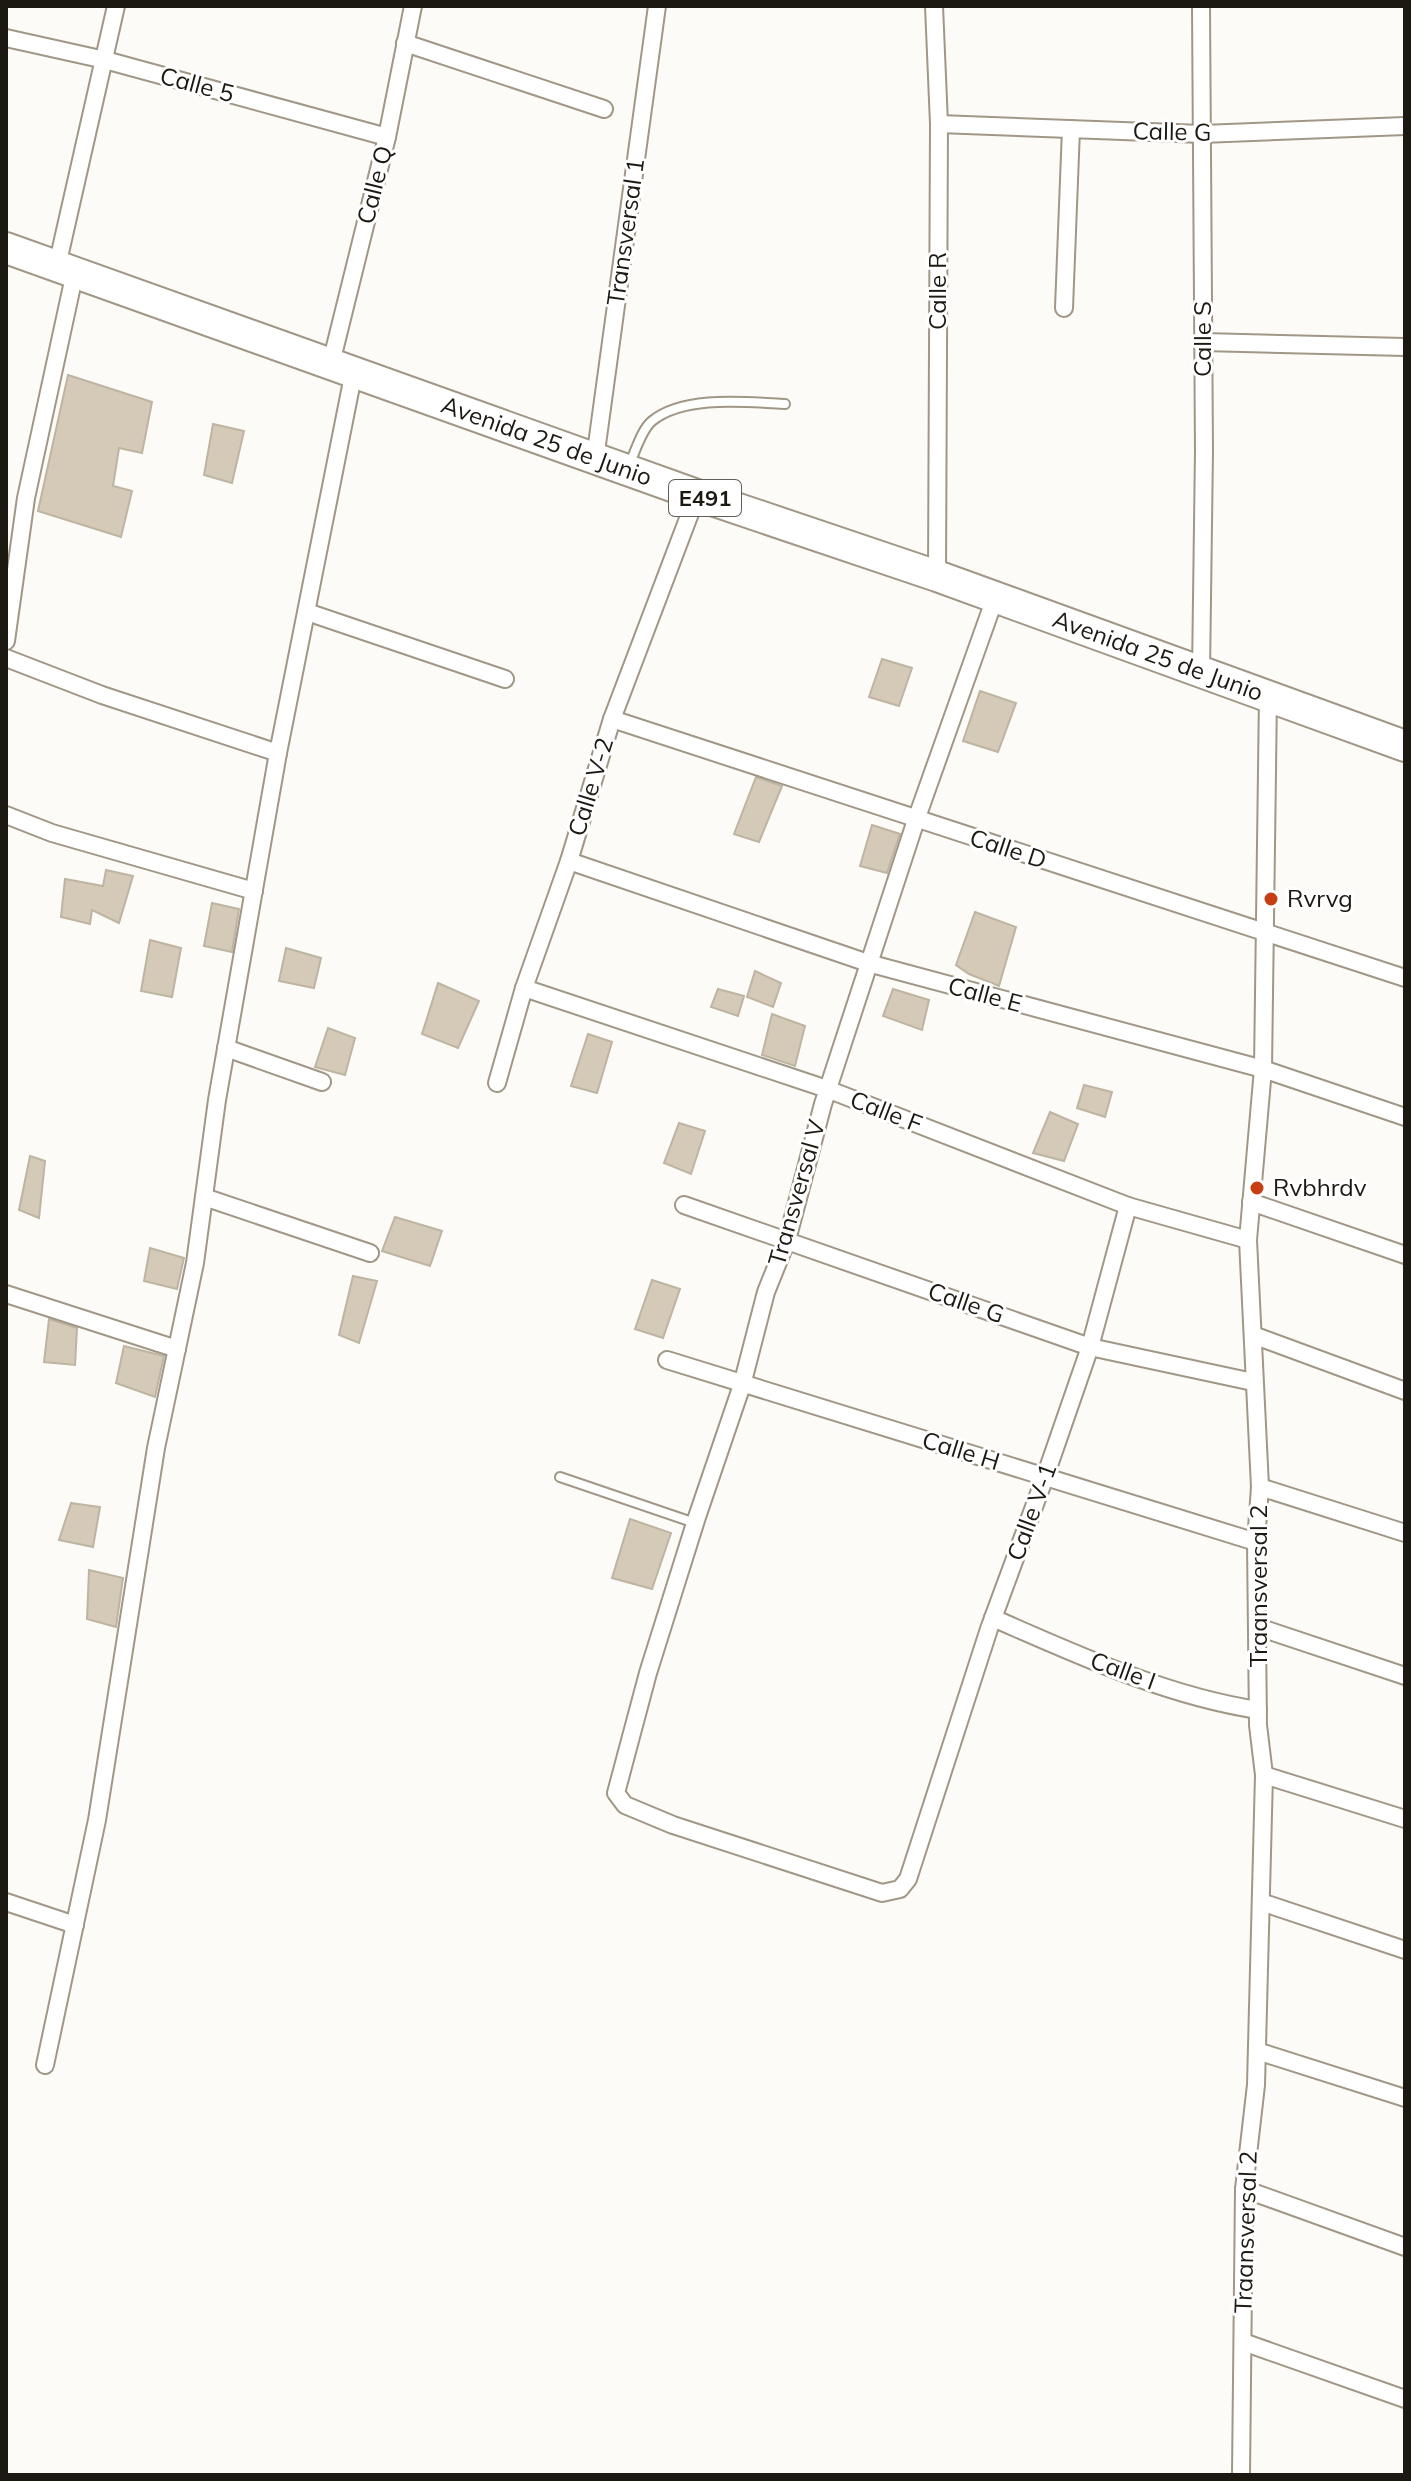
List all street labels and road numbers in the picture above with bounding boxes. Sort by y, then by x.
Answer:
street label: Calle 5 [157,60,238,108]
street label: Calle G [1132,115,1212,147]
street label: Calle Q [350,142,398,227]
street label: Transversal 1 [600,156,650,307]
street label: Calle R [922,252,952,330]
street label: Calle S [1187,301,1217,377]
street label: Avenida 25 de Junio [437,389,656,492]
road number: E491 [669,480,741,516]
street label: Avenida 25 de Junio [1049,603,1267,707]
street label: Calle V-2 [561,734,619,840]
street label: Calle D [966,822,1051,875]
street label: Calle E [945,970,1025,1018]
street label: Calle F [846,1084,927,1138]
street label: Transversal V [761,1116,831,1269]
street label: Calle G [924,1275,1008,1329]
street label: Calle H [919,1424,1004,1476]
street label: Calle V-1 [1000,1459,1063,1564]
street label: Traansversal 2 [1243,1505,1273,1667]
street label: Calle I [1087,1644,1160,1696]
street label: Traansversal 2 [1227,2150,1263,2314]

